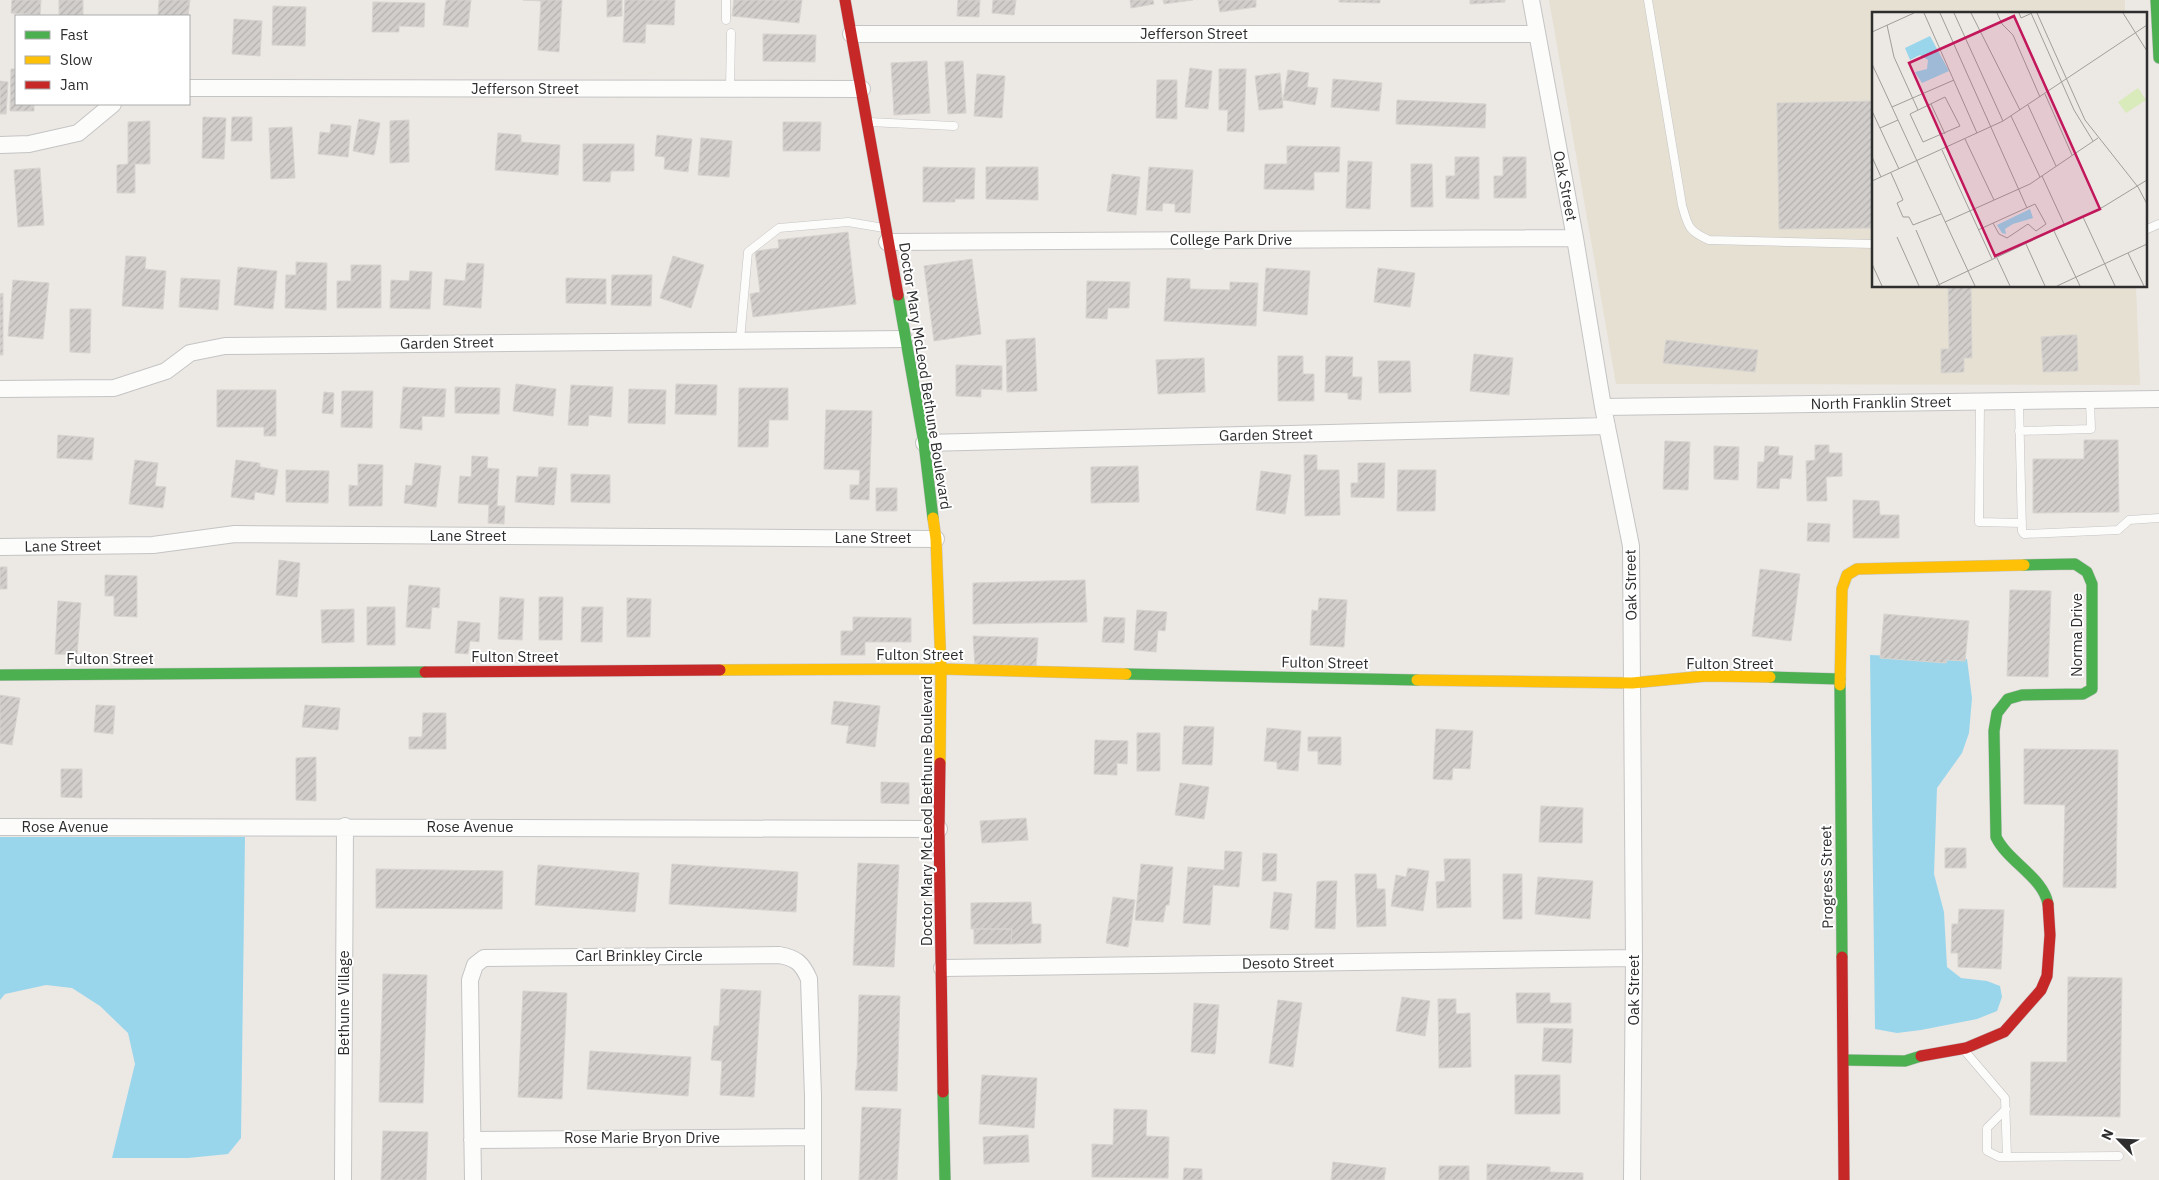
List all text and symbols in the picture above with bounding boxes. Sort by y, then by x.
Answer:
inset map [1872,12,2146,288]
legend [15,15,190,105]
street label: Jefferson Street [1140,24,1248,43]
text: Fast [60,25,88,44]
text: Slow [60,50,93,69]
text: Jam [60,75,89,94]
street label: Jefferson Street [471,79,579,98]
street label: Oak Street [1549,149,1582,223]
street label: College Park Drive [1170,230,1292,249]
street label: Doctor Mary McLeod Bethune Boulevard [895,241,956,511]
street label: Garden Street [400,332,494,353]
street label: North Franklin Street [1810,392,1952,413]
street label: Garden Street [1219,424,1313,445]
street label: Lane Street [430,526,506,545]
street label: Lane Street [835,528,911,547]
street label: Lane Street [24,535,102,556]
street label: Oak Street [1620,549,1641,621]
street label: Norma Drive [2067,593,2086,677]
street label: Fulton Street [876,645,964,664]
street label: Fulton Street [471,647,559,666]
street label: Fulton Street [66,649,154,668]
street label: Fulton Street [1281,652,1369,673]
street label: Fulton Street [1686,654,1774,673]
street label: Doctor Mary McLeod Bethune Boulevard [917,676,936,946]
street label: Rose Avenue [22,817,108,836]
street label: Rose Avenue [427,817,513,836]
street label: Progress Street [1816,825,1837,929]
street label: Carl Brinkley Circle [575,946,703,965]
street label: Bethune Village [334,950,353,1056]
street label: Desoto Street [1242,952,1334,973]
street label: Oak Street [1624,954,1643,1026]
north arrow [2094,1115,2144,1165]
text: N [2097,1126,2117,1143]
street label: Rose Marie Bryon Drive [564,1128,720,1147]

